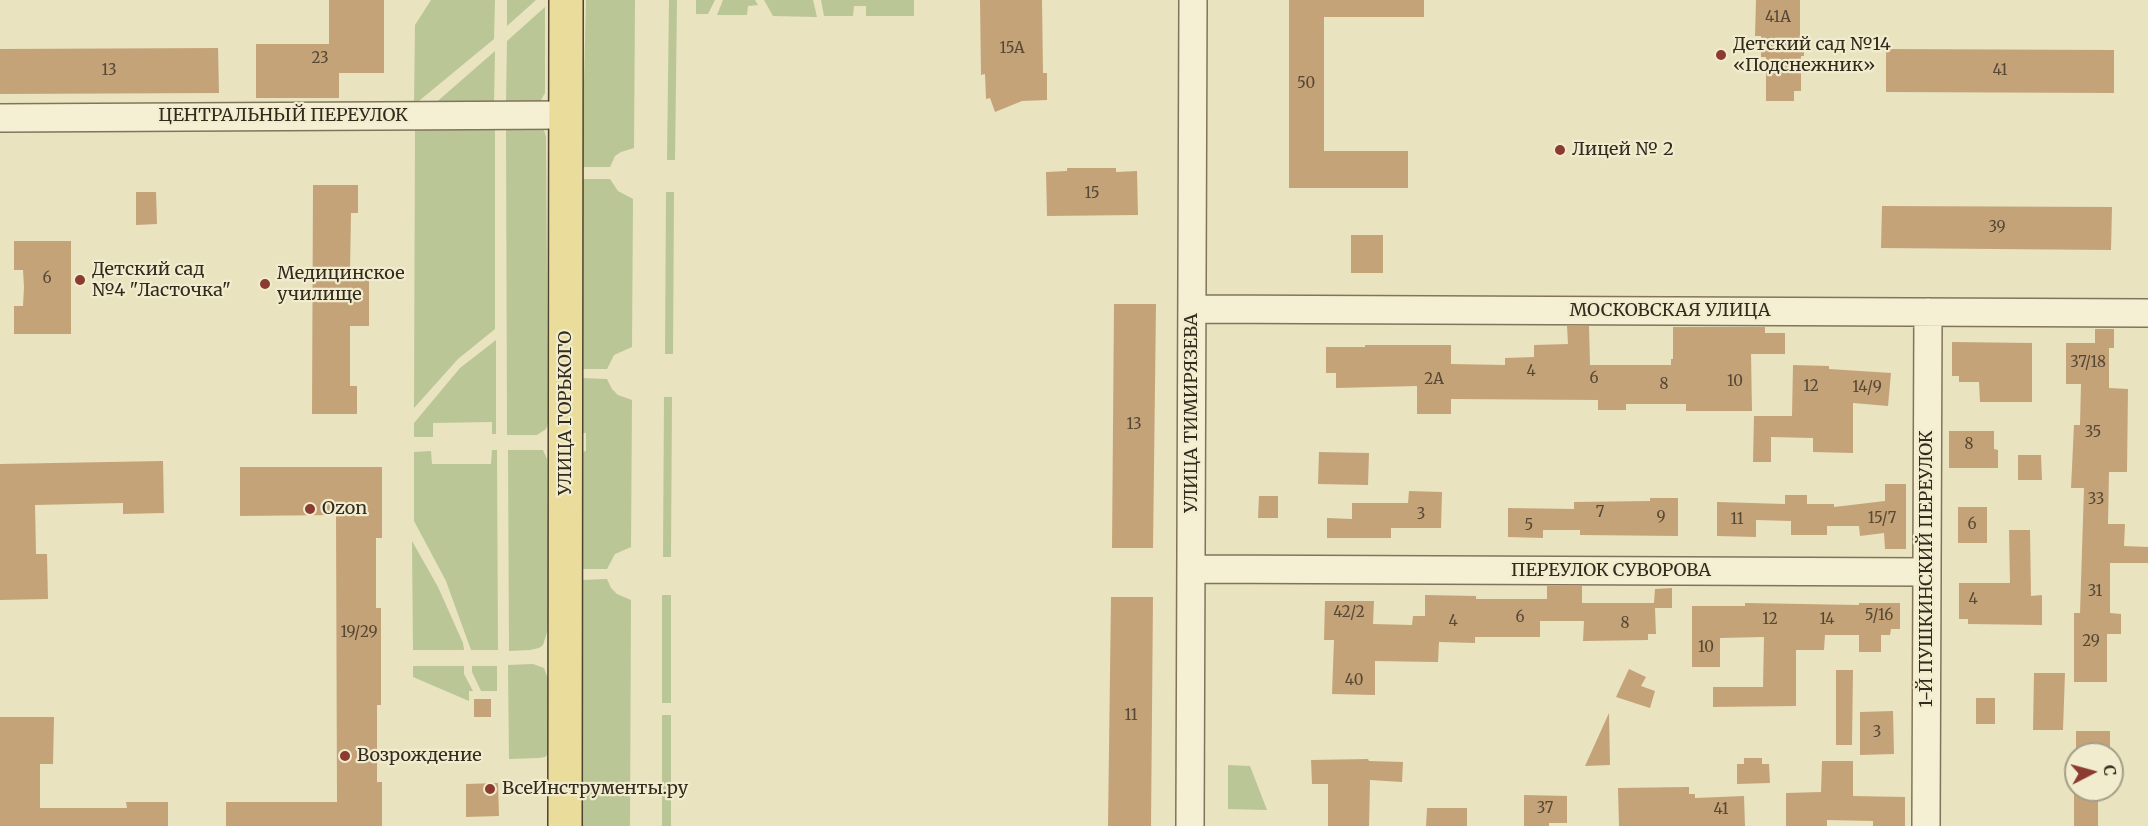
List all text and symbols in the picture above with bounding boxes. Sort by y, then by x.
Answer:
house number: 41А [1765,9,1791,27]
place label: Детский сад №14 «Подснежник» [1733,34,1891,76]
house number: 15А [999,40,1025,58]
marker: Детский сад №14 «Подснежник» [1714,48,1728,62]
house number: 23 [312,50,328,68]
house number: 13 [102,62,116,80]
house number: 41 [1993,62,2007,80]
house number: 50 [1297,75,1315,93]
street label: ЦЕНТРАЛЬНЫЙ ПЕРЕУЛОК [158,105,408,127]
place label: Лицей № 2 [1572,139,1674,161]
marker: Лицей № 2 [1553,143,1567,157]
house number: 15 [1084,185,1100,203]
house number: 39 [1988,219,2006,237]
place label: Детский сад №4 "Ласточка" [92,259,231,302]
place label: Медицинское училище [277,263,405,306]
house number: 6 [42,270,52,288]
marker: Детский сад №4 "Ласточка" [73,273,87,287]
marker: Медицинское училище [258,277,272,291]
street label: МОСКОВСКАЯ УЛИЦА [1570,300,1770,322]
street label: УЛИЦА ТИМИРЯЗЕВА [1181,313,1203,513]
street label: УЛИЦА ГОРЬКОГО [555,331,577,495]
house number: 37/18 [2070,354,2106,372]
house number: 4 [1526,363,1536,381]
house number: 6 [1589,370,1599,388]
house number: 2А [1424,371,1444,389]
house number: 10 [1727,373,1743,391]
house number: 8 [1660,376,1668,394]
house number: 12 [1803,378,1819,396]
house number: 14/9 [1852,379,1882,397]
house number: 13 [1127,416,1141,434]
house number: 35 [2085,424,2101,442]
street label: 1-Й ПУШКИНСКИЙ ПЕРЕУЛОК [1916,430,1938,708]
house number: 8 [1965,436,1973,454]
house number: 33 [2088,491,2104,509]
place label: Ozon [322,498,367,520]
marker: Ozon [303,502,317,516]
house number: 7 [1596,504,1604,522]
house number: 3 [1417,506,1425,524]
house number: 9 [1656,509,1666,527]
house number: 15/7 [1868,510,1896,528]
house number: 11 [1730,511,1744,529]
house number: 6 [1967,516,1977,534]
house number: 5 [1525,517,1533,535]
street label: ПЕРЕУЛОК СУВОРОВА [1511,560,1711,582]
house number: 31 [2088,583,2102,601]
house number: 4 [1968,591,1978,609]
house number: 42/2 [1333,604,1365,622]
house number: 5/16 [1865,607,1893,625]
house number: 6 [1515,609,1525,627]
house number: 12 [1762,611,1778,629]
house number: 14 [1819,611,1835,629]
house number: 4 [1448,613,1458,631]
house number: 8 [1621,615,1629,633]
house number: 19/29 [340,624,378,642]
house number: 29 [2082,633,2100,651]
house number: 10 [1698,639,1714,657]
house number: 40 [1345,672,1363,690]
house number: 11 [1124,707,1138,725]
house number: 3 [1873,724,1881,742]
north arrow [2064,742,2124,802]
place label: Возрождение [357,745,482,767]
marker: Возрождение [338,749,352,763]
text: С [2099,764,2120,777]
place label: ВсеИнструменты.ру [502,778,688,800]
marker: ВсеИнструменты.ру [483,782,497,796]
house number: 37 [1537,800,1553,818]
house number: 41 [1714,801,1728,819]

